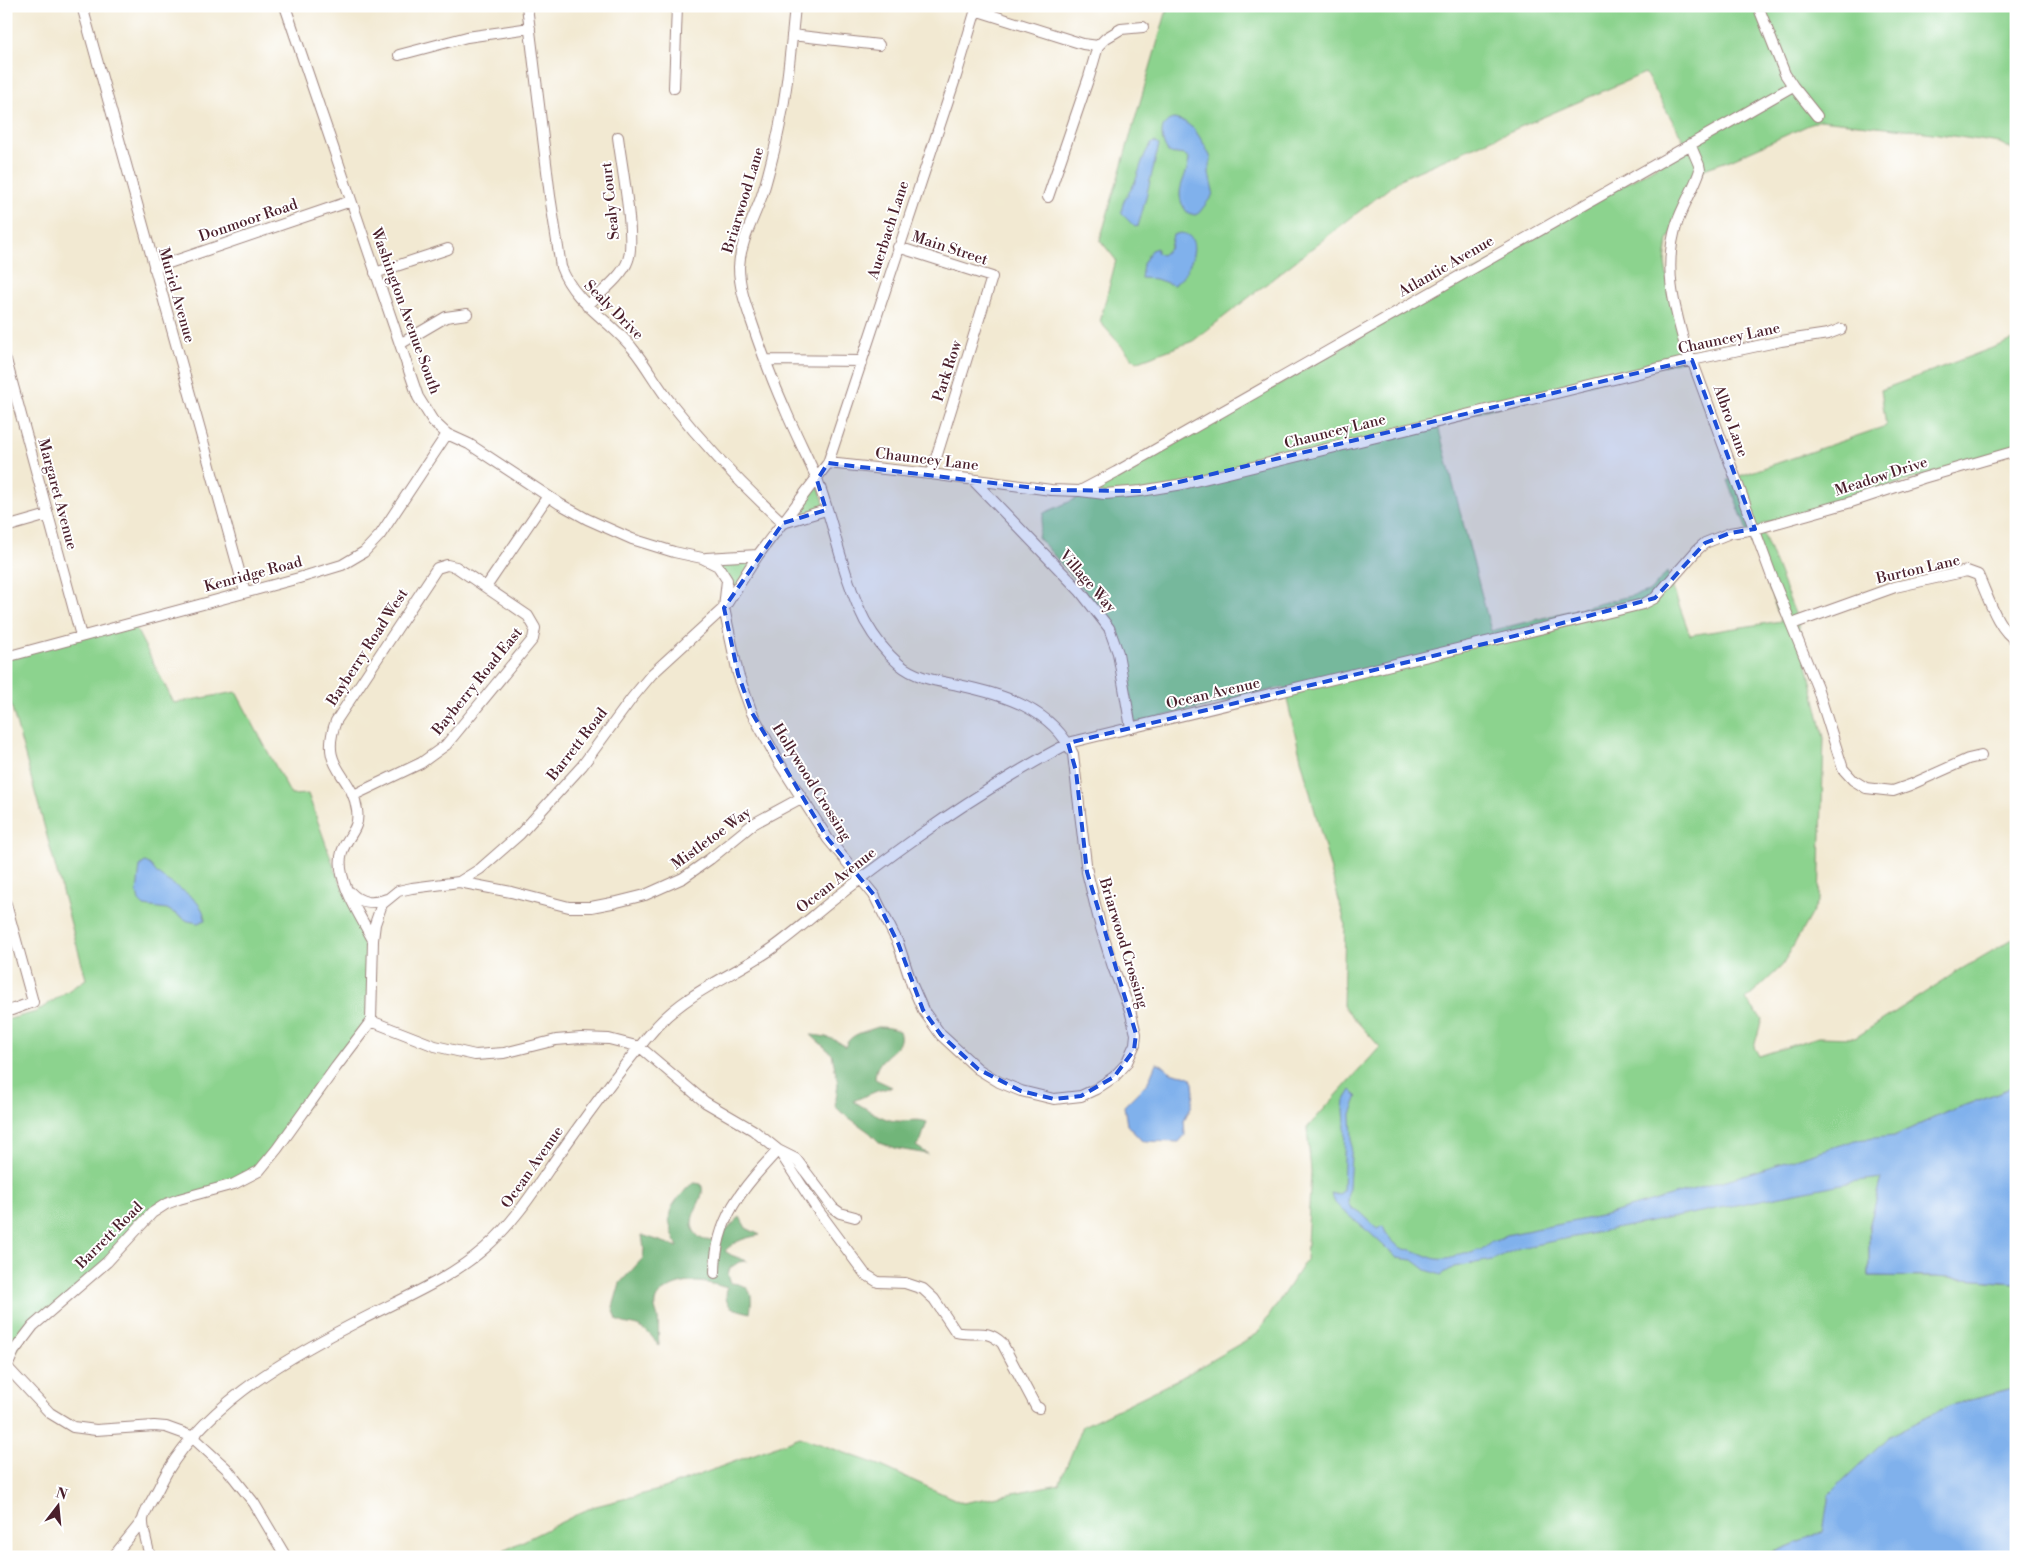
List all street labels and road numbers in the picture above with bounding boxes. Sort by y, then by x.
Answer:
street label: Briarwood Lane [718,145,769,256]
street label: Sealy Court [597,160,624,241]
street label: Auerbach Lane [863,179,913,283]
street label: Donmoor Road [196,195,301,246]
street label: Washington Avenue South [366,225,444,397]
street label: Main Street [910,227,991,270]
street label: Atlantic Avenue [1394,231,1497,302]
street label: Muriel Avenue [154,245,199,345]
street label: Sealy Drive [580,276,648,344]
street label: Chauncey Lane [1676,318,1782,359]
street label: Park Row [929,338,966,404]
street label: Albro Lane [1708,382,1752,460]
street label: Chauncey Lane [1282,410,1388,453]
street label: Margaret Avenue [34,436,81,552]
street label: Chauncey Lane [874,444,980,475]
street label: Meadow Drive [1832,452,1930,500]
street label: Village Way [1055,545,1120,617]
street label: Burton Lane [1873,551,1962,589]
street label: Kenridge Road [202,552,305,597]
street label: Bayberry Road West [322,585,413,710]
street label: Bayberry Road East [427,623,527,740]
street label: Ocean Avenue [1164,673,1262,714]
street label: Barrett Road [542,704,612,785]
street label: Hollywood Crossing [768,720,856,845]
street label: Mistletoe Way [668,803,755,874]
street label: Ocean Avenue [793,843,880,917]
street label: Briarwood Crossing [1094,875,1152,1011]
street label: Ocean Avenue [497,1123,568,1212]
street label: Barrett Road [71,1197,147,1274]

